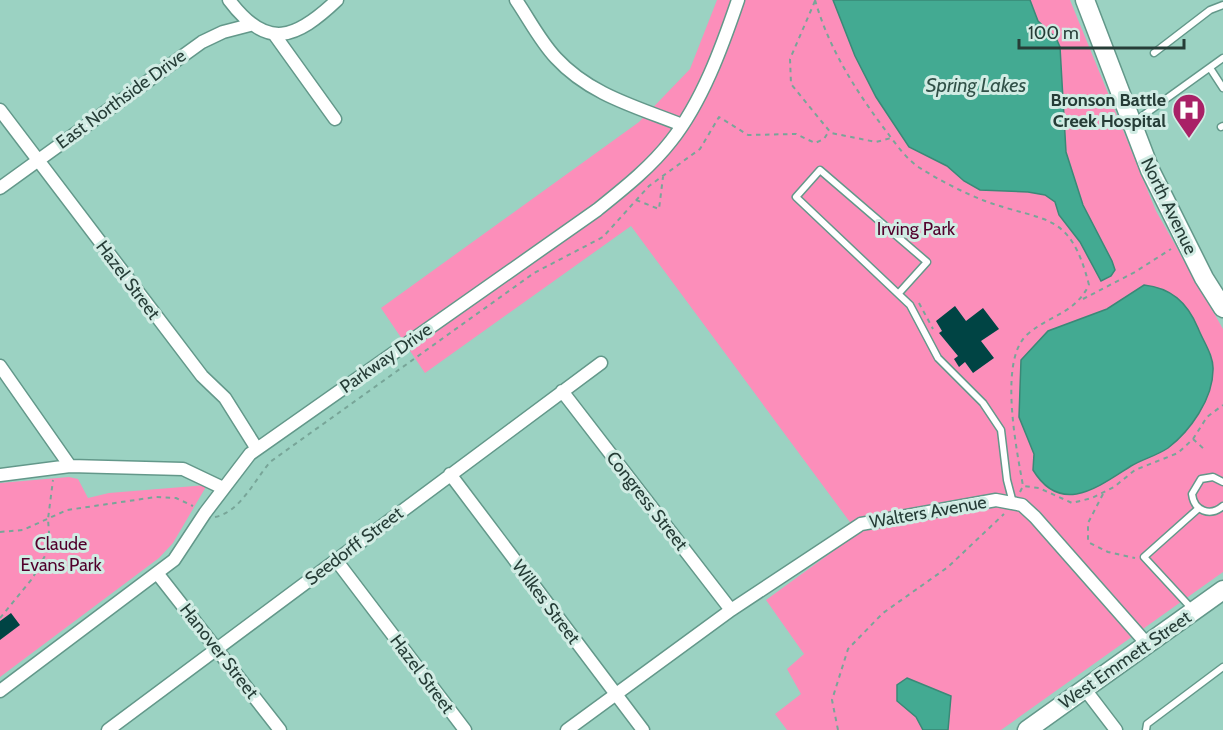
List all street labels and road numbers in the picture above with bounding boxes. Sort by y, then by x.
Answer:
street label: East Northside Drive [52,45,190,153]
street label: North Avenue [1136,154,1202,258]
street label: Hazel Street [91,236,165,324]
street label: Parkway Drive [336,318,436,398]
street label: Congress Street [601,447,693,555]
street label: Walters Avenue [868,491,988,533]
street label: Seedorff Street [301,502,407,590]
street label: Wilkes Street [507,556,585,648]
street label: Hanover Street [175,599,263,703]
street label: West Emmett Street [1055,606,1195,714]
street label: Hazel Street [385,630,459,718]

